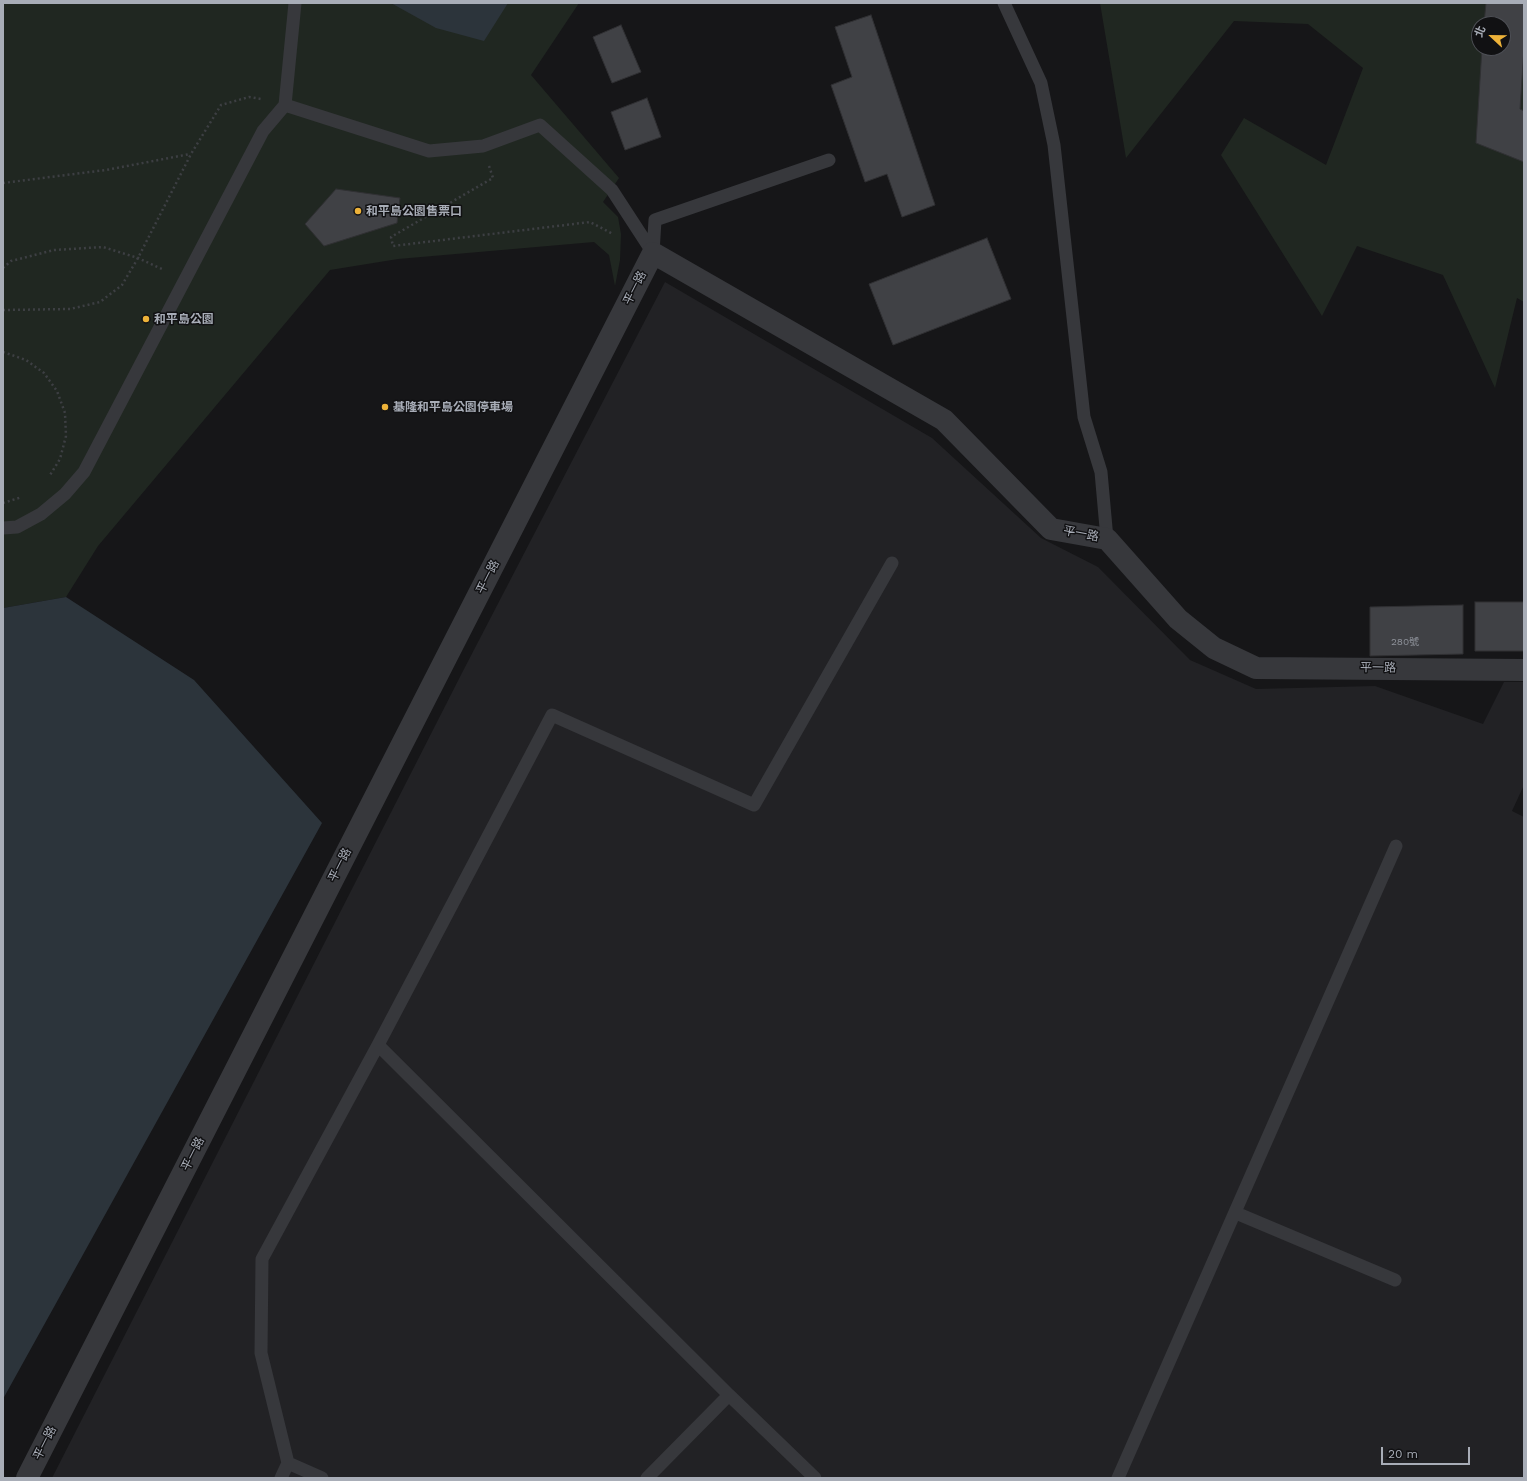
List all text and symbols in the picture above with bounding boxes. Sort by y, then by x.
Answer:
north arrow [1471,16,1511,56]
text: 北 [1472,24,1488,39]
place label: 和平島公園售票口 [366,204,462,218]
marker: 和平島公園售票口 [353,206,363,216]
street label: 平一路 [620,269,650,307]
place label: 和平島公園 [154,312,214,326]
marker: 和平島公園 [141,314,151,324]
place label: 基隆和平島公園停車場 [393,400,513,414]
marker: 基隆和平島公園停車場 [380,402,390,412]
street label: 平一路 [1062,523,1100,545]
street label: 平一路 [473,558,503,596]
house number: 280號 [1391,636,1419,648]
street label: 平一路 [1360,660,1396,676]
street label: 平一路 [325,846,355,884]
street label: 平一路 [178,1135,208,1173]
street label: 平一路 [30,1424,60,1462]
scale bar [1383,1439,1472,1465]
text: 20 m [1388,1447,1418,1461]

